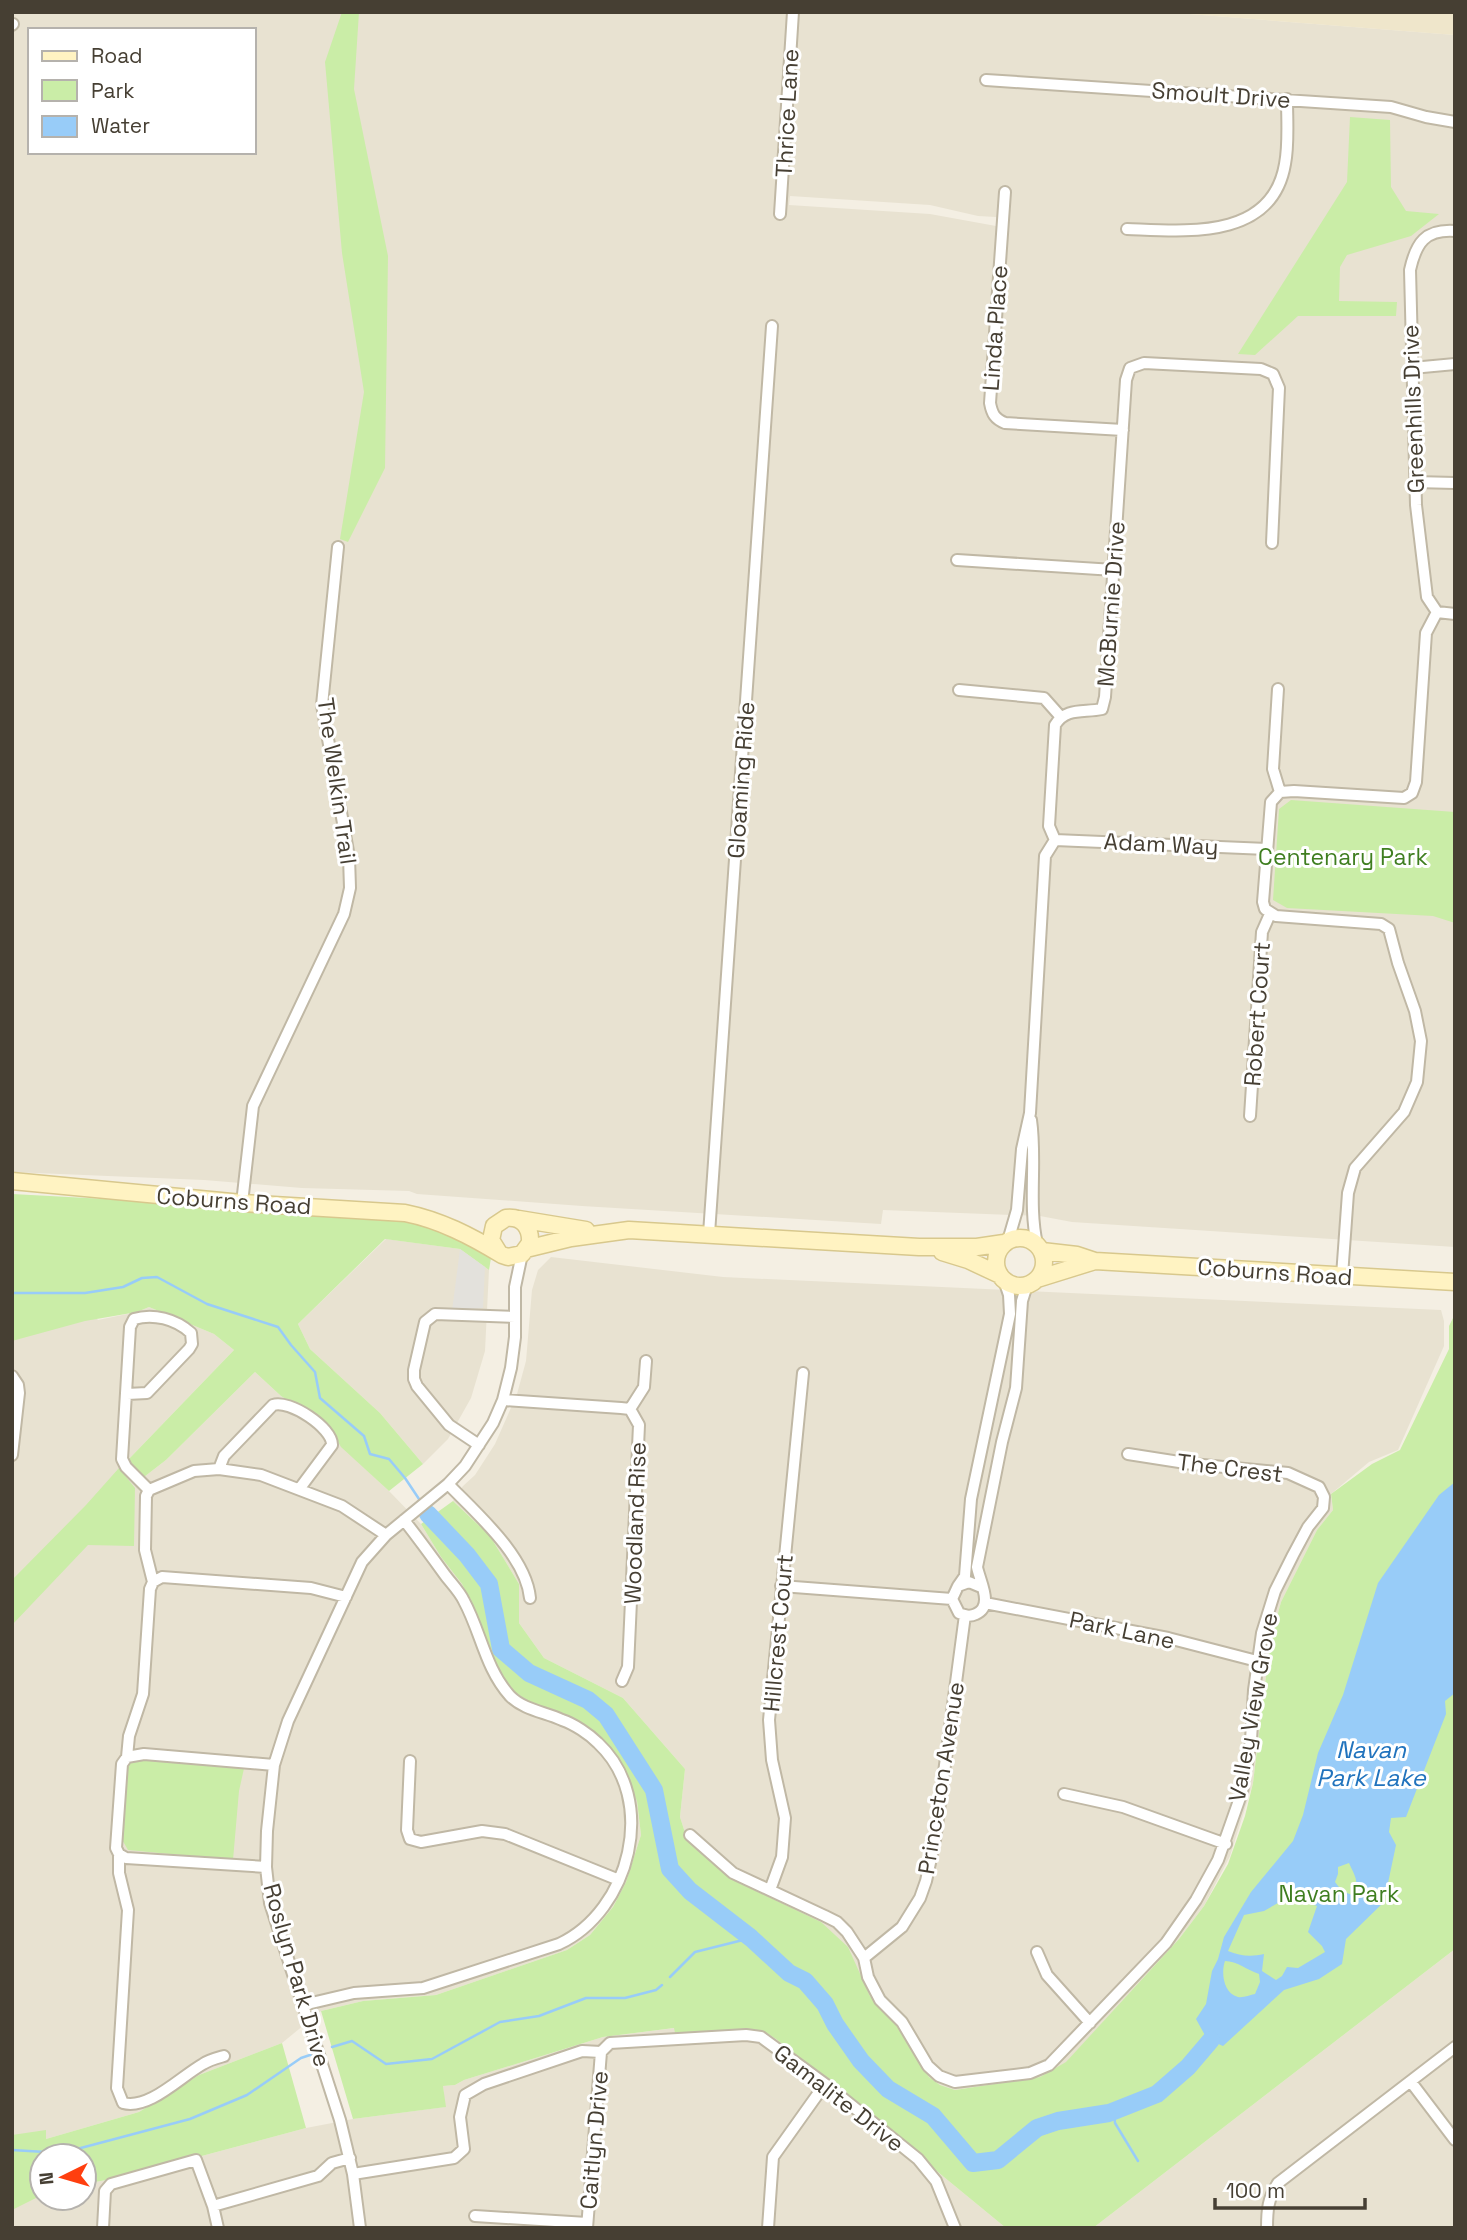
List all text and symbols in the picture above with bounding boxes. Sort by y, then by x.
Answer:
legend [28,28,256,154]
text: Road [91,42,143,69]
street label: Thrice Lane [769,48,805,178]
street label: Smoult Drive [1150,75,1292,115]
text: Park [91,77,135,104]
text: Water [91,112,150,139]
street label: Linda Place [976,264,1014,392]
street label: Greenhills Drive [1395,324,1431,494]
street label: McBurnie Drive [1090,520,1132,688]
street label: The Welkin Trail [310,696,364,866]
street label: Gloaming Ride [721,701,761,859]
street label: Adam Way [1103,826,1219,862]
park label: Centenary Park [1258,842,1428,872]
street label: Robert Court [1237,941,1277,1087]
street label: Coburns Road [156,1181,312,1221]
street label: Coburns Road [1197,1252,1353,1292]
street label: Woodland Rise [617,1441,653,1605]
street label: The Crest [1175,1447,1285,1489]
street label: Hillcrest Court [756,1553,800,1713]
street label: Park Lane [1066,1604,1178,1656]
street label: Valley View Grove [1222,1610,1284,1804]
street label: Princeton Avenue [911,1680,971,1876]
water label: Navan Park Lake [1316,1734,1427,1793]
park label: Navan Park [1279,1879,1400,1909]
street label: Roslyn Park Drive [256,1880,338,2070]
street label: Gamalite Drive [768,2038,910,2158]
street label: Caitlyn Drive [573,2069,615,2211]
north arrow [28,2142,98,2212]
scale bar [1215,2166,1366,2210]
text: N [34,2171,60,2186]
text: 100 m [1226,2177,1285,2204]

